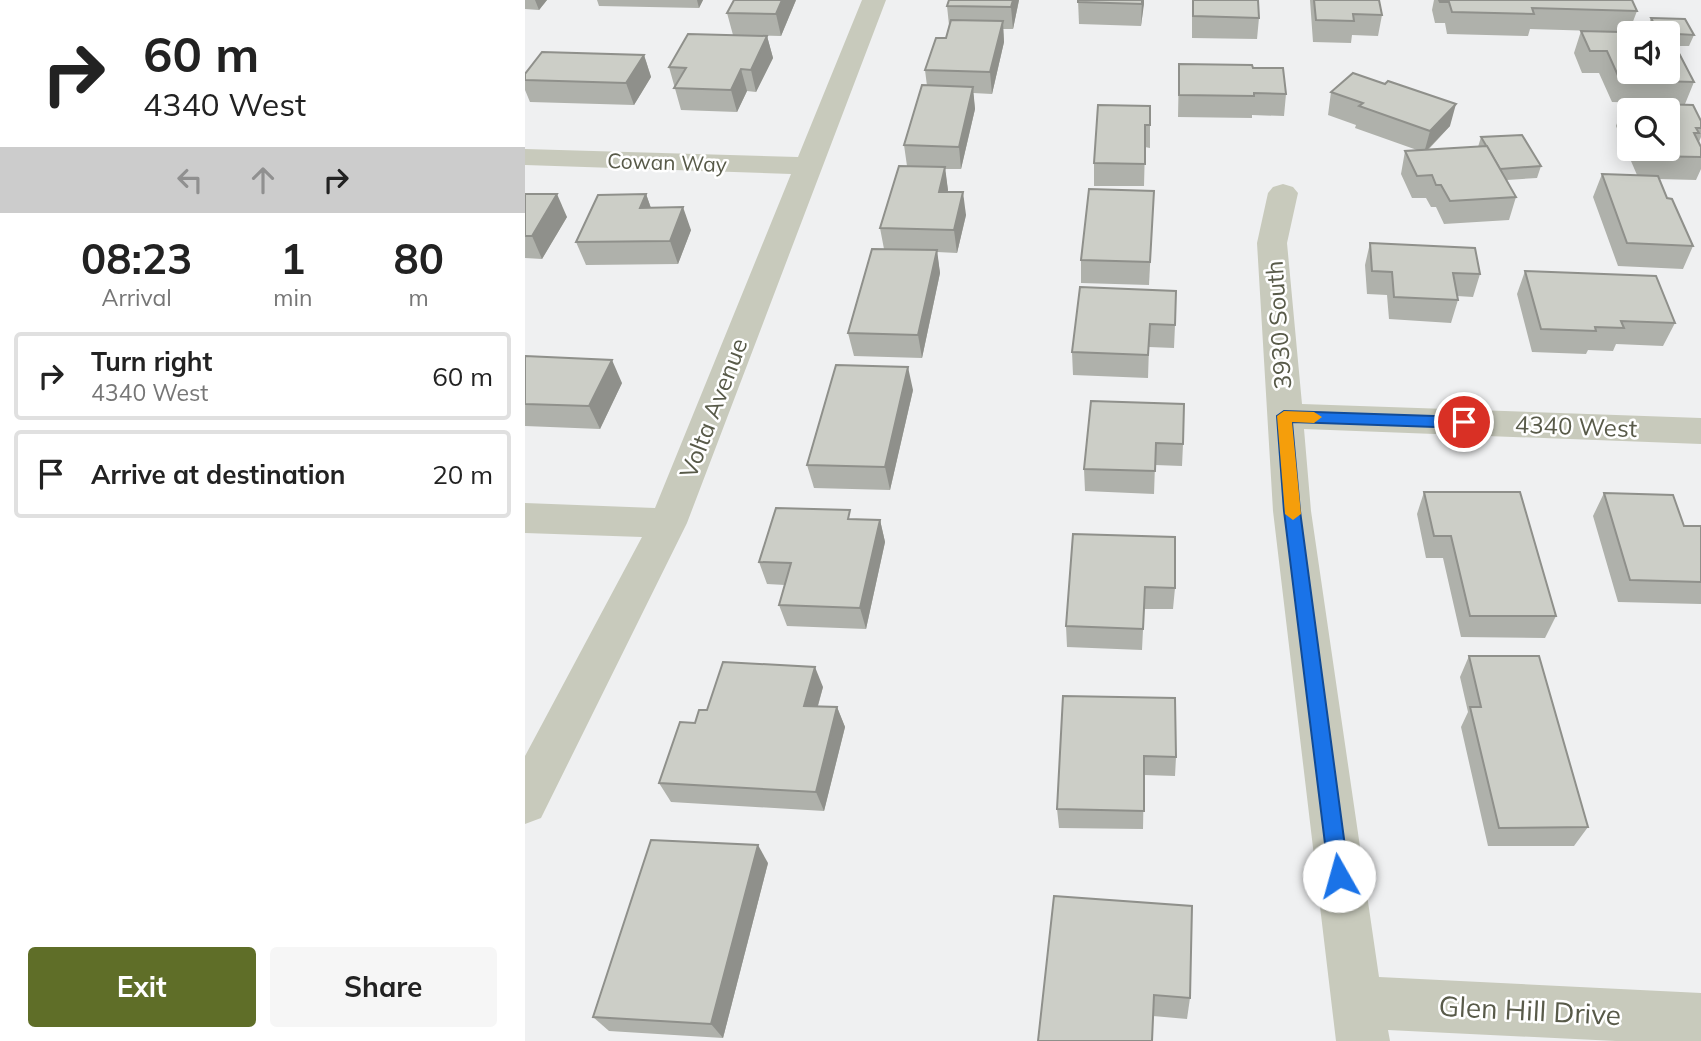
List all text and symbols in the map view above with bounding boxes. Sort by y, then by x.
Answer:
map controls [1617,21,1680,161]
button: sound [1617,21,1680,84]
text: 60 m [143,23,259,84]
icon: right [28,28,119,119]
text: 4340 West [143,84,306,124]
button: search [1617,98,1680,161]
street label: Cowan Way [607,147,727,177]
icon: left [171,161,209,199]
icon: ahead [244,161,282,199]
icon: right [317,161,355,199]
text: 08:23 [81,232,192,285]
text: 1 [280,232,305,285]
text: 80 [394,232,444,285]
street label: 3930 South [1259,260,1297,390]
text: Arrival [101,283,172,312]
text: min [273,283,312,312]
text: m [409,283,429,312]
street label: Volta Avenue [673,334,753,482]
text: Turn right [91,345,212,378]
icon: right [32,357,70,395]
text: 60 m [432,360,493,393]
text: 4340 West [91,378,208,407]
pin [1434,392,1494,452]
icon: arrive [1445,403,1483,441]
street label: 4340 West [1514,409,1638,443]
icon: arrive [32,455,70,493]
text: Arrive at destination [91,458,346,491]
text: 20 m [432,458,493,491]
position arrow [1302,839,1376,913]
button: Exit [28,947,256,1027]
button: Share [270,947,497,1027]
street label: Glen Hill Drive [1438,988,1622,1032]

